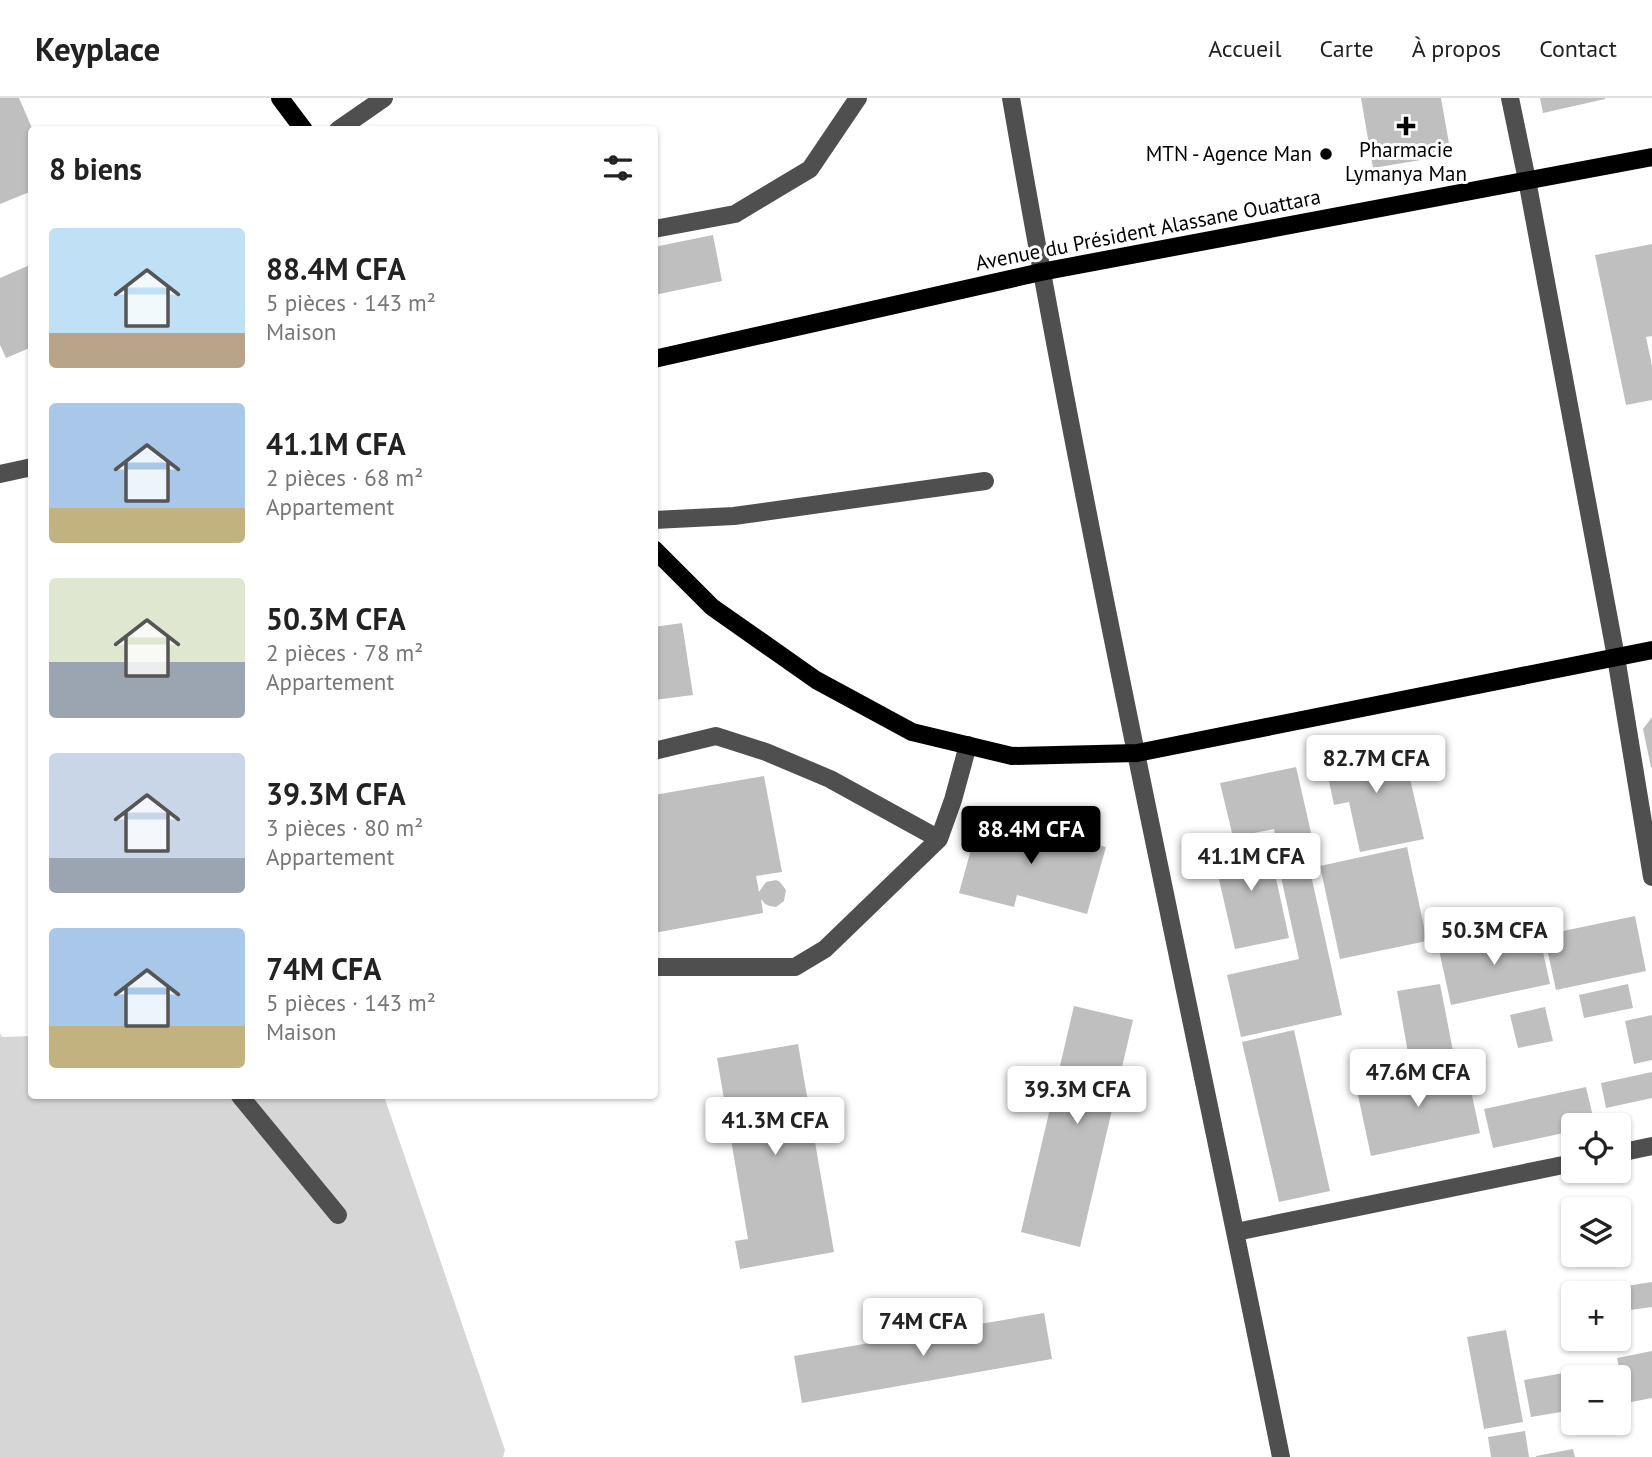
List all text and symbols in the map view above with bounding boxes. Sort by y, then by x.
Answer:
text: Keyplace [35,27,160,70]
text: Accueil [1208,33,1282,64]
text: Carte [1320,33,1374,64]
text: À propos [1412,33,1501,64]
text: Contact [1539,33,1617,64]
marker: Pharmacie Lymanya Man [1398,118,1414,134]
place label: Pharmacie Lymanya Man [1345,136,1467,187]
place label: MTN - Agence Man [1146,140,1312,167]
marker: MTN - Agence Man [1318,146,1334,162]
text: 8 biens [49,149,142,188]
icon: filters [599,149,637,187]
street label: Avenue du Président Alassane Ouattara [973,183,1323,276]
text: 88.4M CFA [266,249,406,288]
icon: home [105,256,189,340]
text: 5 pièces · 143 m² [266,288,436,317]
text: Maison [266,317,336,346]
text: 41.1M CFA [266,424,406,463]
icon: home [105,431,189,515]
text: 2 pièces · 68 m² [266,463,423,492]
text: Appartement [266,492,394,521]
text: 50.3M CFA [266,599,406,638]
icon: home [105,606,189,690]
text: 2 pièces · 78 m² [266,638,423,667]
text: Appartement [266,667,394,696]
pin: 82.7M CFA [1296,736,1456,795]
text: 82.7M CFA [1322,743,1430,772]
text: 39.3M CFA [266,774,406,813]
icon: home [105,781,189,865]
pin: 88.4M CFA [951,806,1111,866]
text: 3 pièces · 80 m² [266,813,423,842]
text: 88.4M CFA [977,814,1085,843]
pin: 41.1M CFA [1171,834,1331,893]
text: 41.1M CFA [1197,841,1305,870]
text: Appartement [266,842,394,871]
pin: 50.3M CFA [1414,908,1574,967]
text: 50.3M CFA [1440,915,1548,944]
text: 74M CFA [266,949,381,988]
icon: home [105,956,189,1040]
text: 5 pièces · 143 m² [266,988,436,1017]
text: Maison [266,1017,336,1046]
pin: 47.6M CFA [1338,1049,1498,1109]
text: 47.6M CFA [1366,1057,1470,1086]
pin: 39.3M CFA [997,1066,1157,1126]
text: 39.3M CFA [1023,1074,1131,1103]
pin: 41.3M CFA [695,1098,855,1157]
text: 41.3M CFA [721,1105,829,1134]
map controls [1561,1113,1631,1435]
button: locate [1561,1113,1631,1183]
button: layers [1561,1197,1631,1267]
button: + [1561,1281,1631,1351]
pin: 74M CFA [858,1298,988,1358]
text: 74M CFA [879,1306,967,1335]
button: − [1561,1365,1631,1435]

